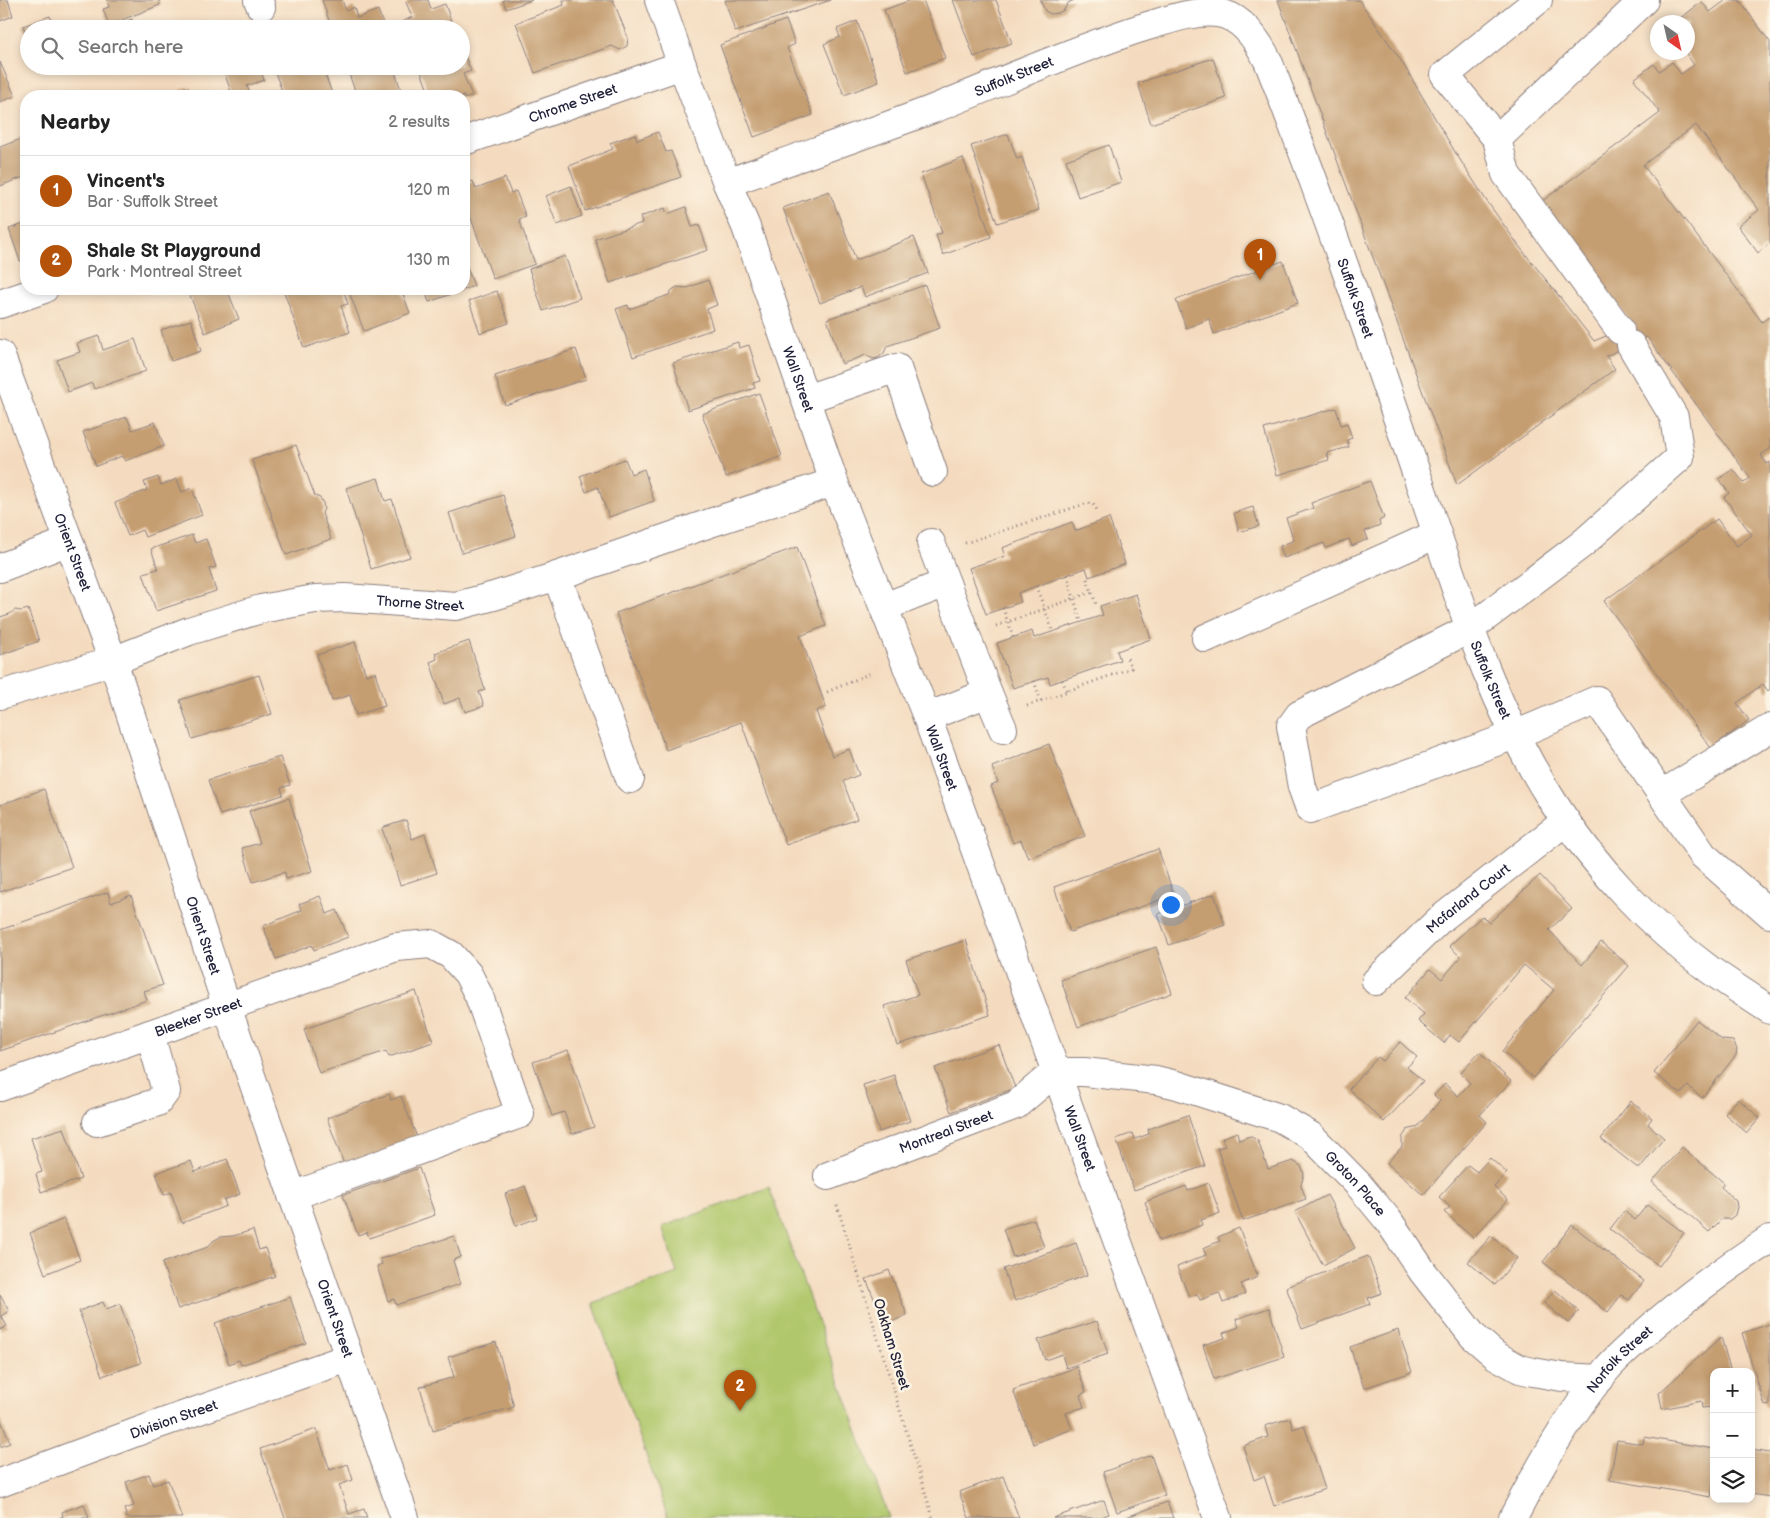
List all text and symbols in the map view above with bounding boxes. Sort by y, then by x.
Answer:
north arrow [1650,15,1695,60]
search box [20,20,470,75]
icon: search [38,34,66,62]
text: Search here [78,36,183,59]
street label: Suffolk Street [972,53,1056,100]
street label: Chrome Street [526,80,620,127]
text: Nearby [40,110,110,135]
text: 2 results [388,113,450,132]
text: Vincent's [87,170,165,193]
text: 1 [53,181,59,200]
text: 120 m [407,181,450,200]
text: Bar · Suffolk Street [87,193,218,212]
pin: 1 [1244,239,1276,280]
text: Shale St Playground [87,240,261,263]
text: 2 [51,251,61,270]
text: 130 m [407,251,450,270]
street label: Suffolk Street [1333,256,1377,341]
text: Park · Montreal Street [87,263,242,282]
street label: Wall Street [779,344,817,415]
street label: Orient Street [50,511,95,594]
street label: Thorne Street [376,592,466,615]
street label: Suffolk Street [1466,638,1515,723]
street label: Wall Street [922,723,961,794]
street label: Mcfarland Court [1423,860,1514,937]
your location [1158,892,1184,918]
street label: Orient Street [182,894,224,978]
street label: Bleeker Street [152,994,245,1041]
street label: Wall Street [1060,1104,1099,1174]
street label: Montreal Street [897,1106,996,1157]
street label: Groton Place [1321,1147,1389,1220]
street label: Orient Street [313,1277,357,1360]
street label: Oakham Street [870,1296,914,1392]
street label: Norfolk Street [1583,1322,1656,1397]
map controls [1710,1368,1755,1503]
button: + [1710,1368,1755,1413]
pin: 2 [724,1370,756,1411]
street label: Division Street [128,1396,220,1443]
button: − [1710,1413,1755,1458]
button: layers [1710,1458,1755,1503]

